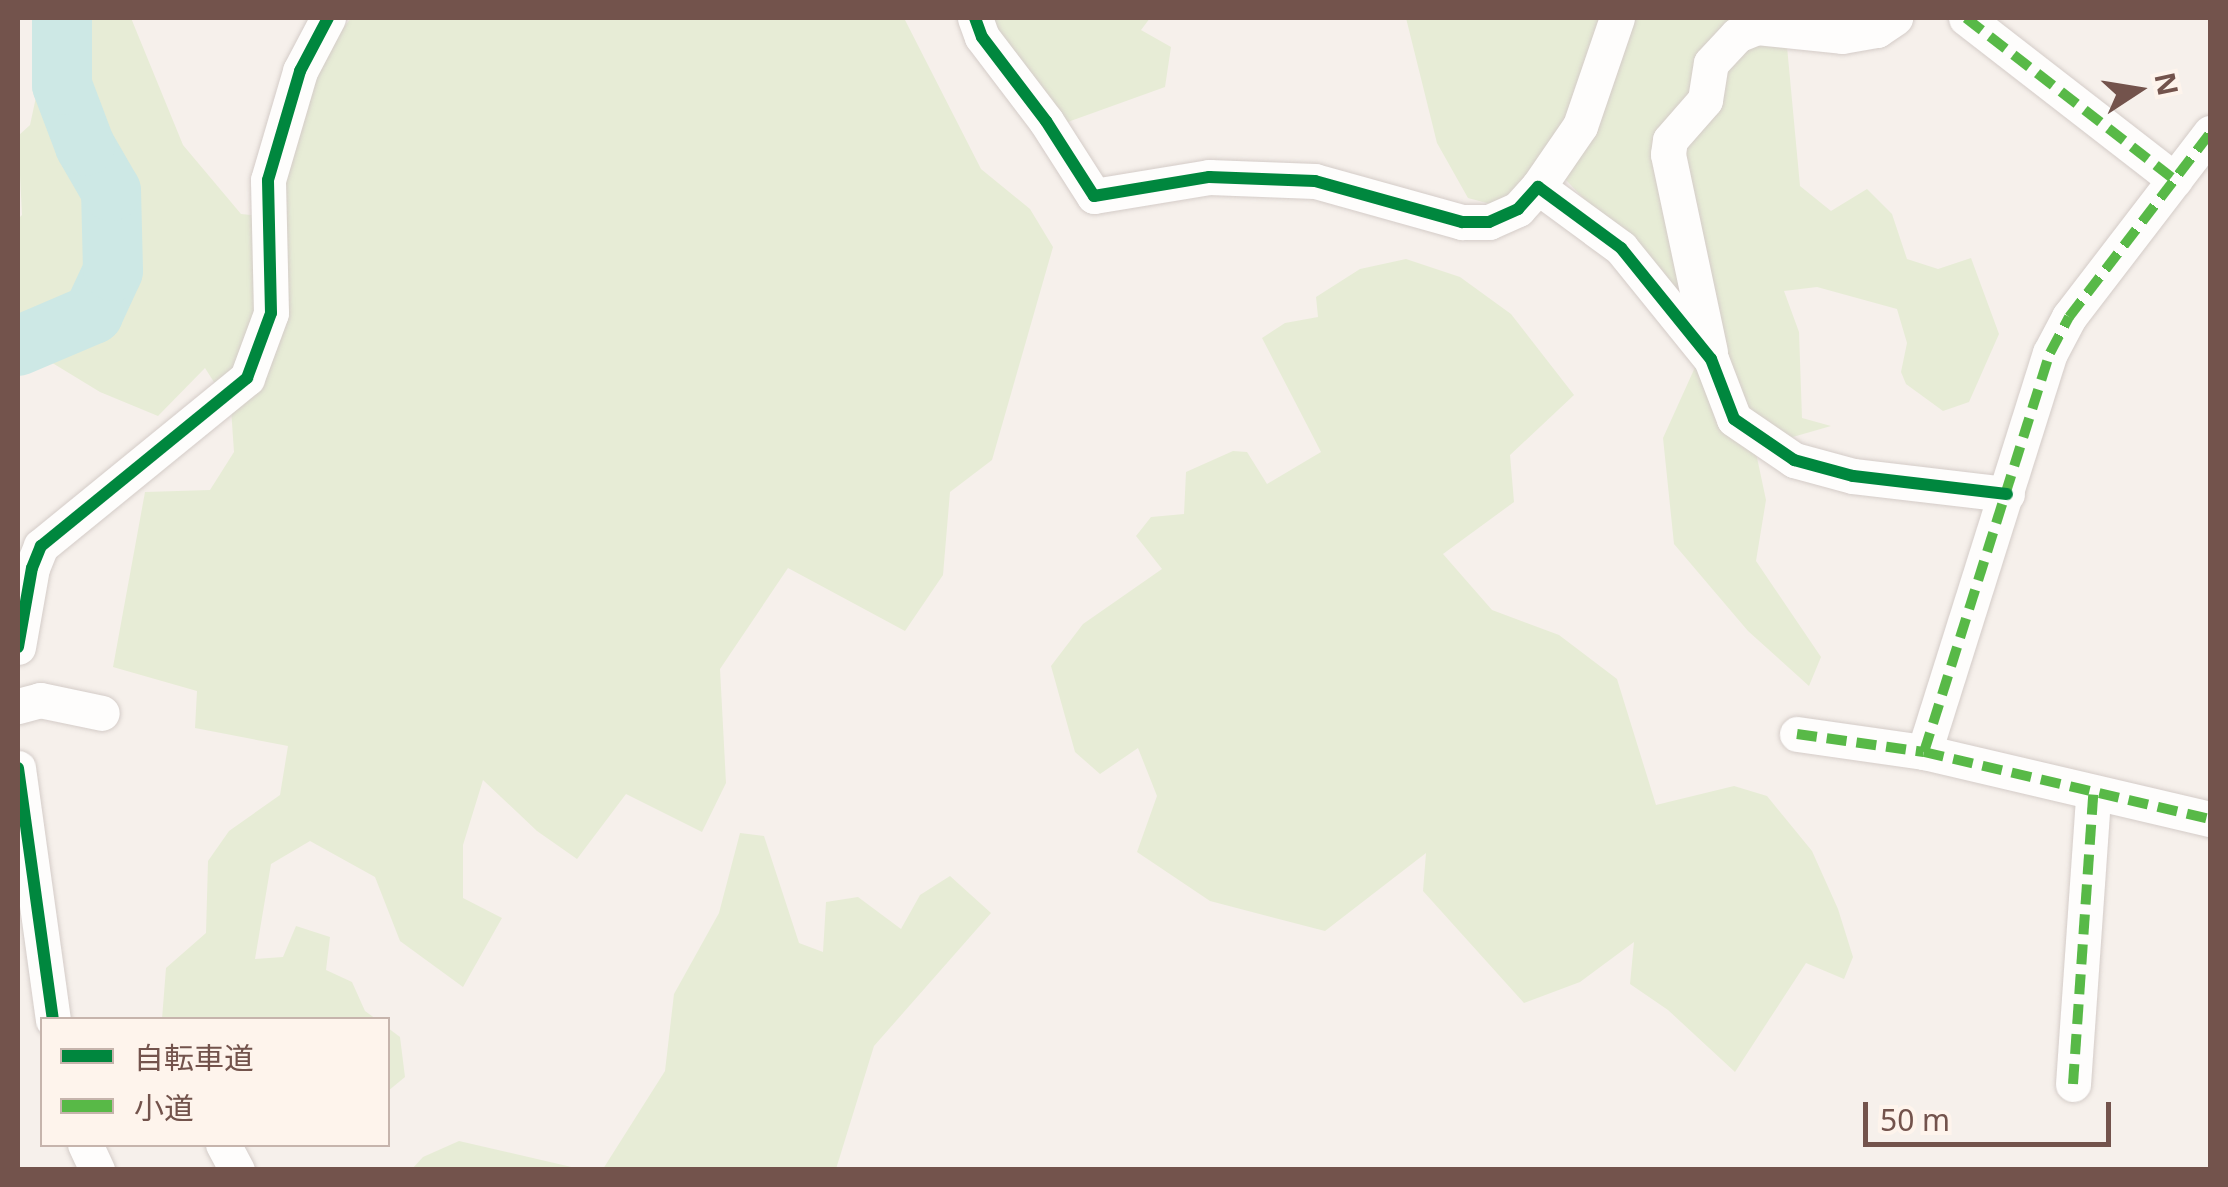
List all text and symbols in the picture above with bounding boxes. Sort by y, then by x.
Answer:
north arrow [2088,40,2188,140]
text: N [2146,69,2188,99]
legend [40,1017,390,1147]
text: 自転車道 [134,1037,254,1078]
scale bar [1868,1082,2116,1144]
text: 小道 [134,1087,194,1128]
text: 50 m [1880,1099,1950,1140]

